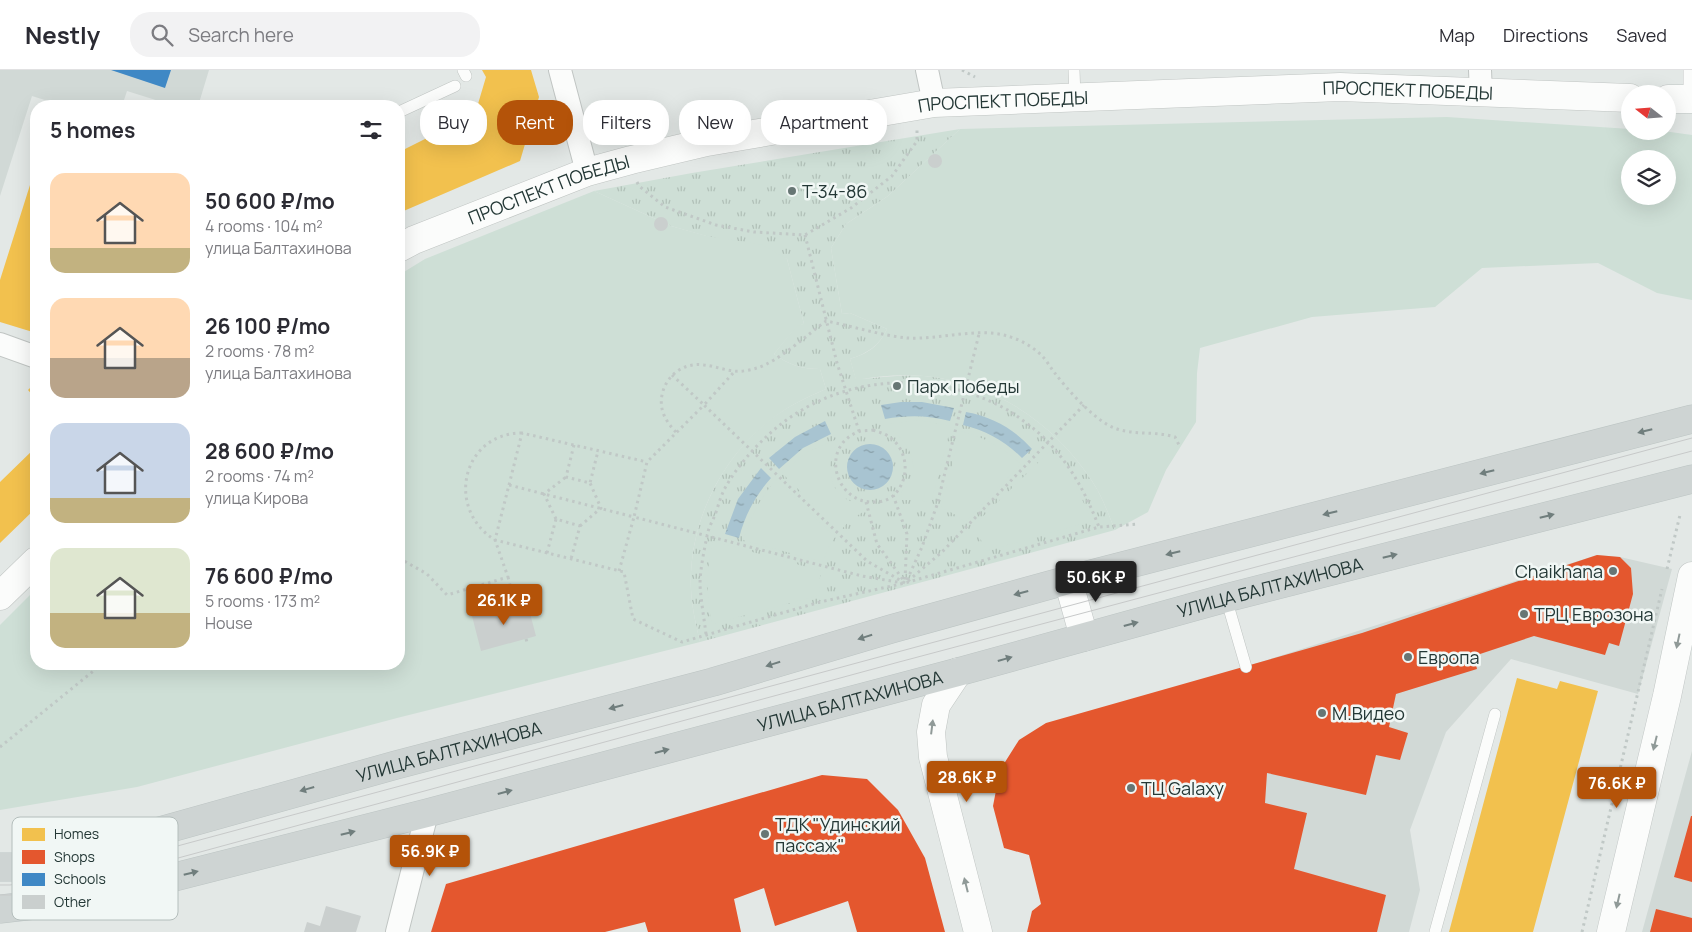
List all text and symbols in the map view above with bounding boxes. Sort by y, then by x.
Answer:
search box [130,12,480,57]
text: Nestly [25,18,100,51]
icon: search [148,21,176,49]
text: Search here [188,22,294,48]
text: Map [1439,23,1475,47]
text: Directions [1503,23,1588,47]
text: Saved [1616,23,1667,47]
street label: ПРОСПЕКТ ПОБЕДЫ [1322,75,1493,105]
street label: ПРОСПЕКТ ПОБЕДЫ [916,85,1089,118]
north arrow [1621,85,1676,140]
map controls [1621,85,1676,205]
chip: Buy [420,100,487,145]
chip: Rent [497,100,573,145]
chip: Filters [583,100,669,145]
chip: New [679,100,751,145]
chip: Apartment [761,100,887,145]
text: 5 homes [50,116,135,144]
icon: filters [357,116,385,144]
street label: ПРОСПЕКТ ПОБЕДЫ [464,149,632,230]
button: layers [1621,150,1676,205]
place label: T-34-86 [802,179,868,203]
marker: T-34-86 [786,185,798,197]
text: 50 600 ₽/mo [205,187,335,215]
icon: home [90,193,150,253]
text: 4 rooms · 104 m² [205,215,323,237]
text: улица Балтахинова [205,237,352,259]
text: 26 100 ₽/mo [205,312,330,340]
icon: home [90,318,150,378]
text: 2 rooms · 78 m² [205,340,314,362]
text: улица Балтахинова [205,362,352,384]
place label: Парк Победы [907,374,1020,398]
marker: Парк Победы [891,380,903,392]
one-way arrow [1637,428,1652,436]
text: 28 600 ₽/mo [205,437,334,465]
icon: home [90,443,150,503]
text: 2 rooms · 74 m² [205,465,314,487]
one-way arrow [1480,468,1495,476]
text: улица Кирова [205,487,308,509]
one-way arrow [1323,509,1338,517]
one-way arrow [1539,512,1555,520]
one-way arrow [1165,549,1180,557]
street label: УЛИЦА БАЛТАХИНОВА [1174,551,1366,623]
one-way arrow [1382,552,1397,560]
place label: Chaikhana [1515,559,1603,583]
pin: 50.6K ₽ [1050,560,1142,603]
text: 76 600 ₽/mo [205,562,333,590]
marker: Chaikhana [1607,565,1619,577]
text: 50.6K ₽ [1067,566,1125,588]
icon: home [90,568,150,628]
pin: 26.1K ₽ [458,584,550,626]
text: 26.1K ₽ [477,589,531,611]
text: 5 rooms · 173 m² [205,590,320,612]
one-way arrow [1014,590,1029,598]
place label: ТРЦ Еврозона [1534,602,1654,626]
marker: ТРЦ Еврозона [1518,608,1530,620]
text: House [205,612,253,634]
one-way arrow [1123,620,1138,628]
one-way arrow [857,633,872,641]
one-way arrow [1674,634,1682,649]
place label: Европа [1418,645,1479,669]
marker: Европа [1402,651,1414,663]
one-way arrow [998,655,1013,663]
one-way arrow [765,661,780,669]
street label: УЛИЦА БАЛТАХИНОВА [755,664,946,737]
place label: М.Видео [1332,701,1405,725]
one-way arrow [608,703,624,711]
marker: М.Видео [1316,707,1328,719]
street label: УЛИЦА БАЛТАХИНОВА [353,715,545,788]
one-way arrow [928,718,936,734]
one-way arrow [1651,736,1659,751]
one-way arrow [655,746,670,754]
pin: 28.6K ₽ [921,760,1013,803]
text: 28.6K ₽ [938,766,996,788]
pin: 76.6K ₽ [1571,766,1663,809]
text: 76.6K ₽ [1588,772,1646,794]
place label: ТЦ Galaxy [1141,776,1225,800]
marker: ТЦ Galaxy [1125,782,1137,794]
one-way arrow [299,786,314,794]
one-way arrow [498,788,513,796]
place label: ТДК "Удинский пассаж" [775,812,900,857]
legend [12,817,178,920]
text: Homes [54,824,99,843]
marker: ТДК "Удинский пассаж" [759,828,771,840]
one-way arrow [341,829,356,837]
pin: 56.9K ₽ [384,834,476,877]
text: 56.9K ₽ [401,840,459,862]
text: Shops [54,847,95,866]
text: Schools [54,869,106,888]
one-way arrow [183,869,198,877]
one-way arrow [962,877,970,892]
text: Other [54,892,91,911]
one-way arrow [1614,894,1622,909]

